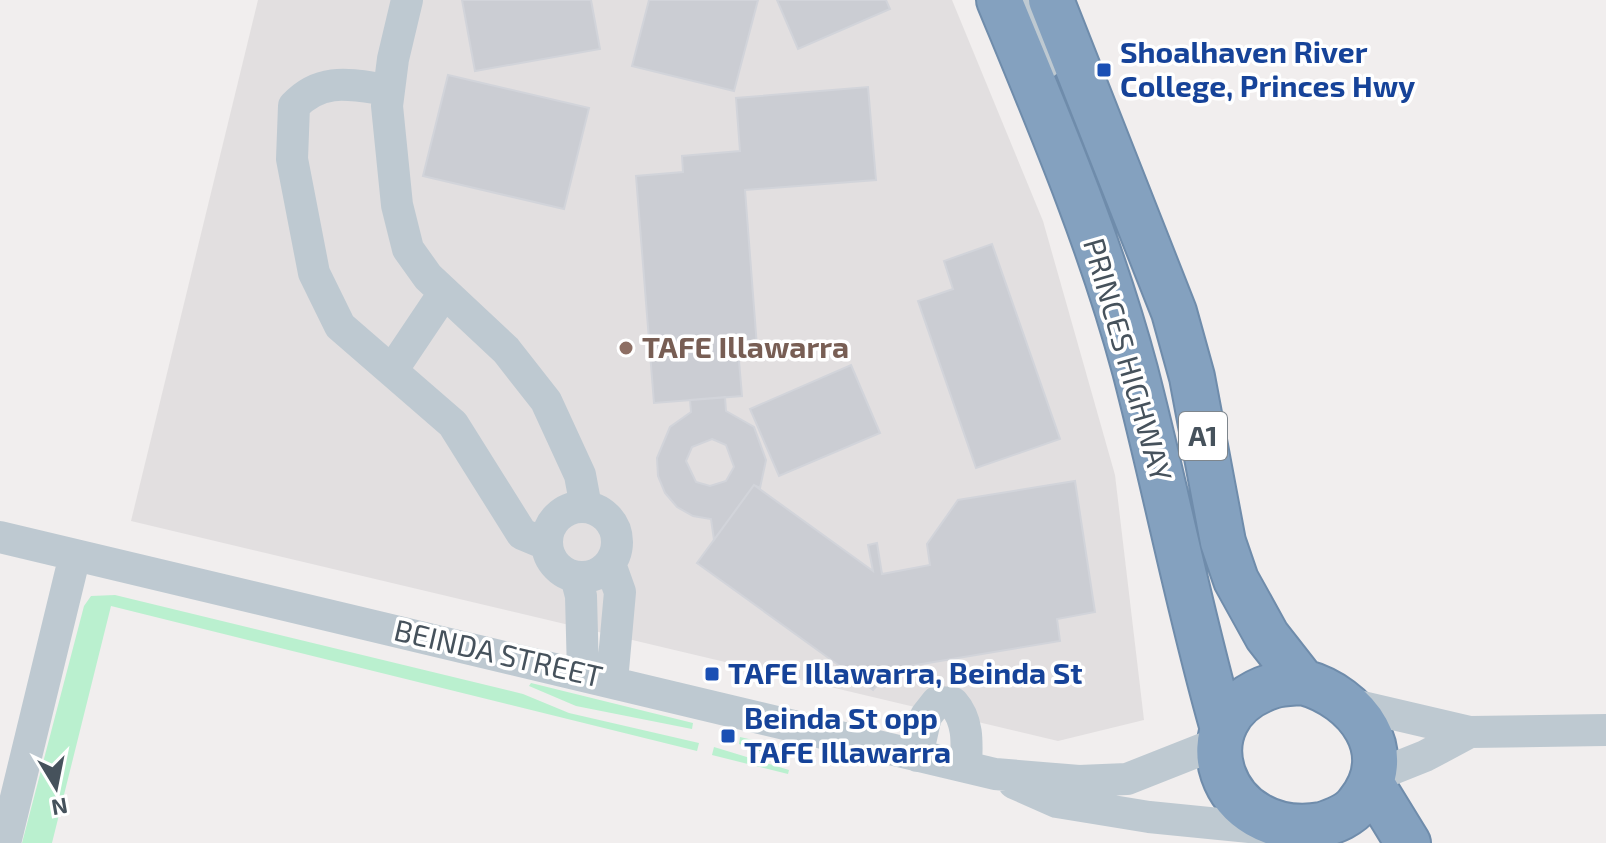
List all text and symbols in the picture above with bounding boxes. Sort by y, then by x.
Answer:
place label: Shoalhaven River College, Princes Hwy [1120,33,1415,104]
marker: Shoalhaven River College, Princes Hwy [1095,61,1113,79]
street label: PRINCES HIGHWAY [1077,234,1181,485]
place label: TAFE Illawarra [642,328,849,364]
marker: TAFE Illawarra [617,339,635,357]
road number: A1 [1179,412,1227,460]
street label: BEINDA STREET [391,611,606,694]
place label: TAFE Illawarra, Beinda St [728,654,1083,690]
marker: TAFE Illawarra, Beinda St [703,665,721,683]
place label: Beinda St opp TAFE Illawarra [744,699,951,769]
marker: Beinda St opp TAFE Illawarra [719,727,737,745]
north arrow [16,747,96,827]
text: N [50,793,70,822]

